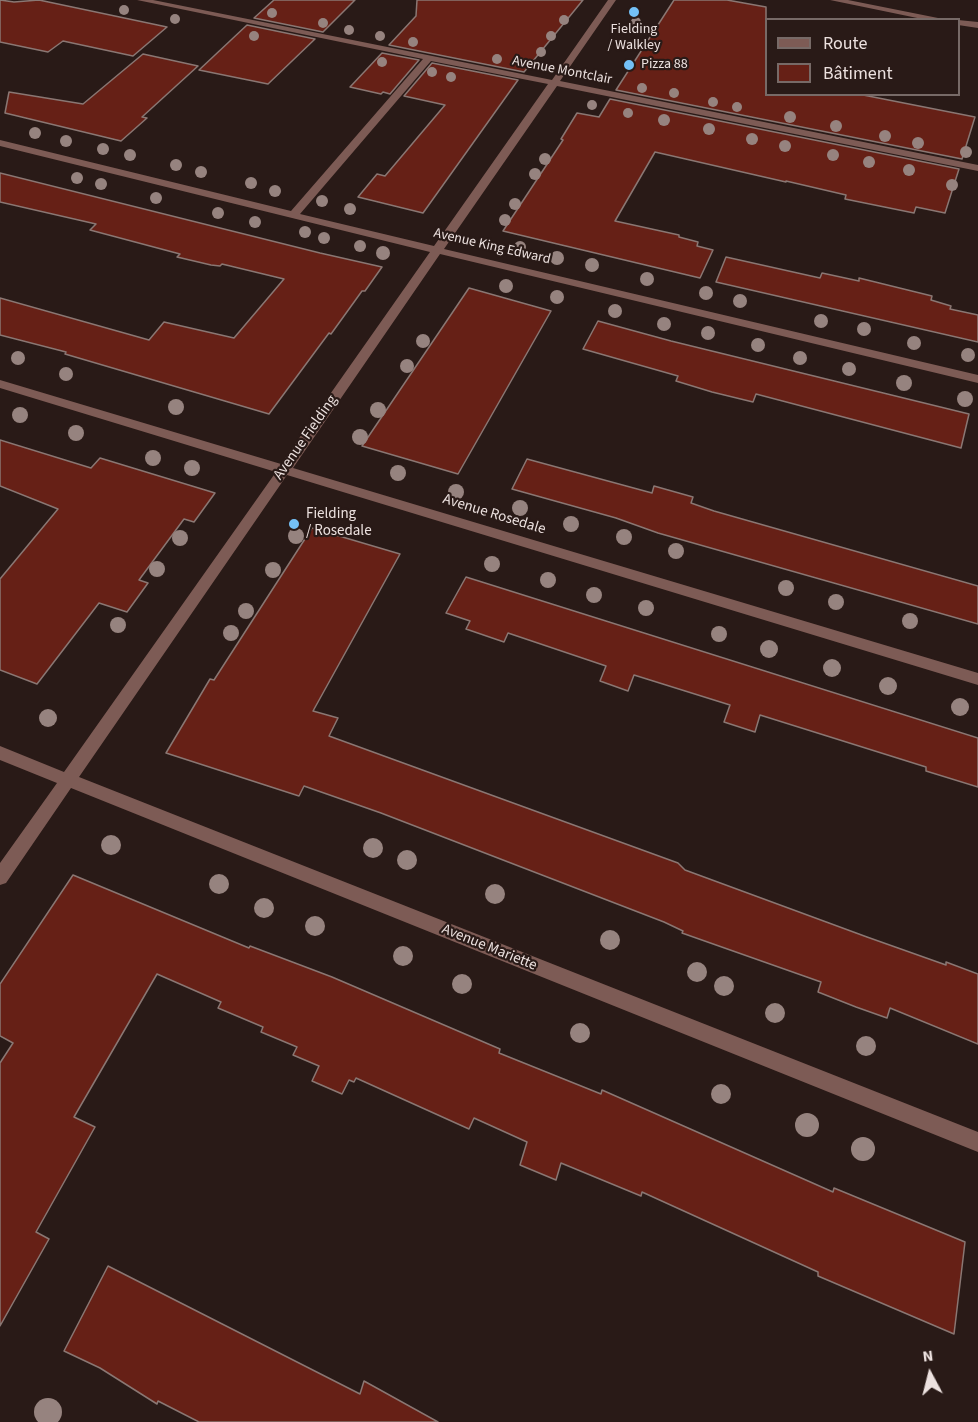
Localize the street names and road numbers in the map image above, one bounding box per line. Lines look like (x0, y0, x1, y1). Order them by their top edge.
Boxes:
street label: Avenue Montclair (511, 53, 613, 89)
street label: Avenue King Edward (432, 225, 552, 269)
street label: Avenue Fielding (270, 392, 342, 484)
street label: Avenue Rosedale (440, 491, 548, 539)
street label: Avenue Mariette (439, 921, 539, 975)

